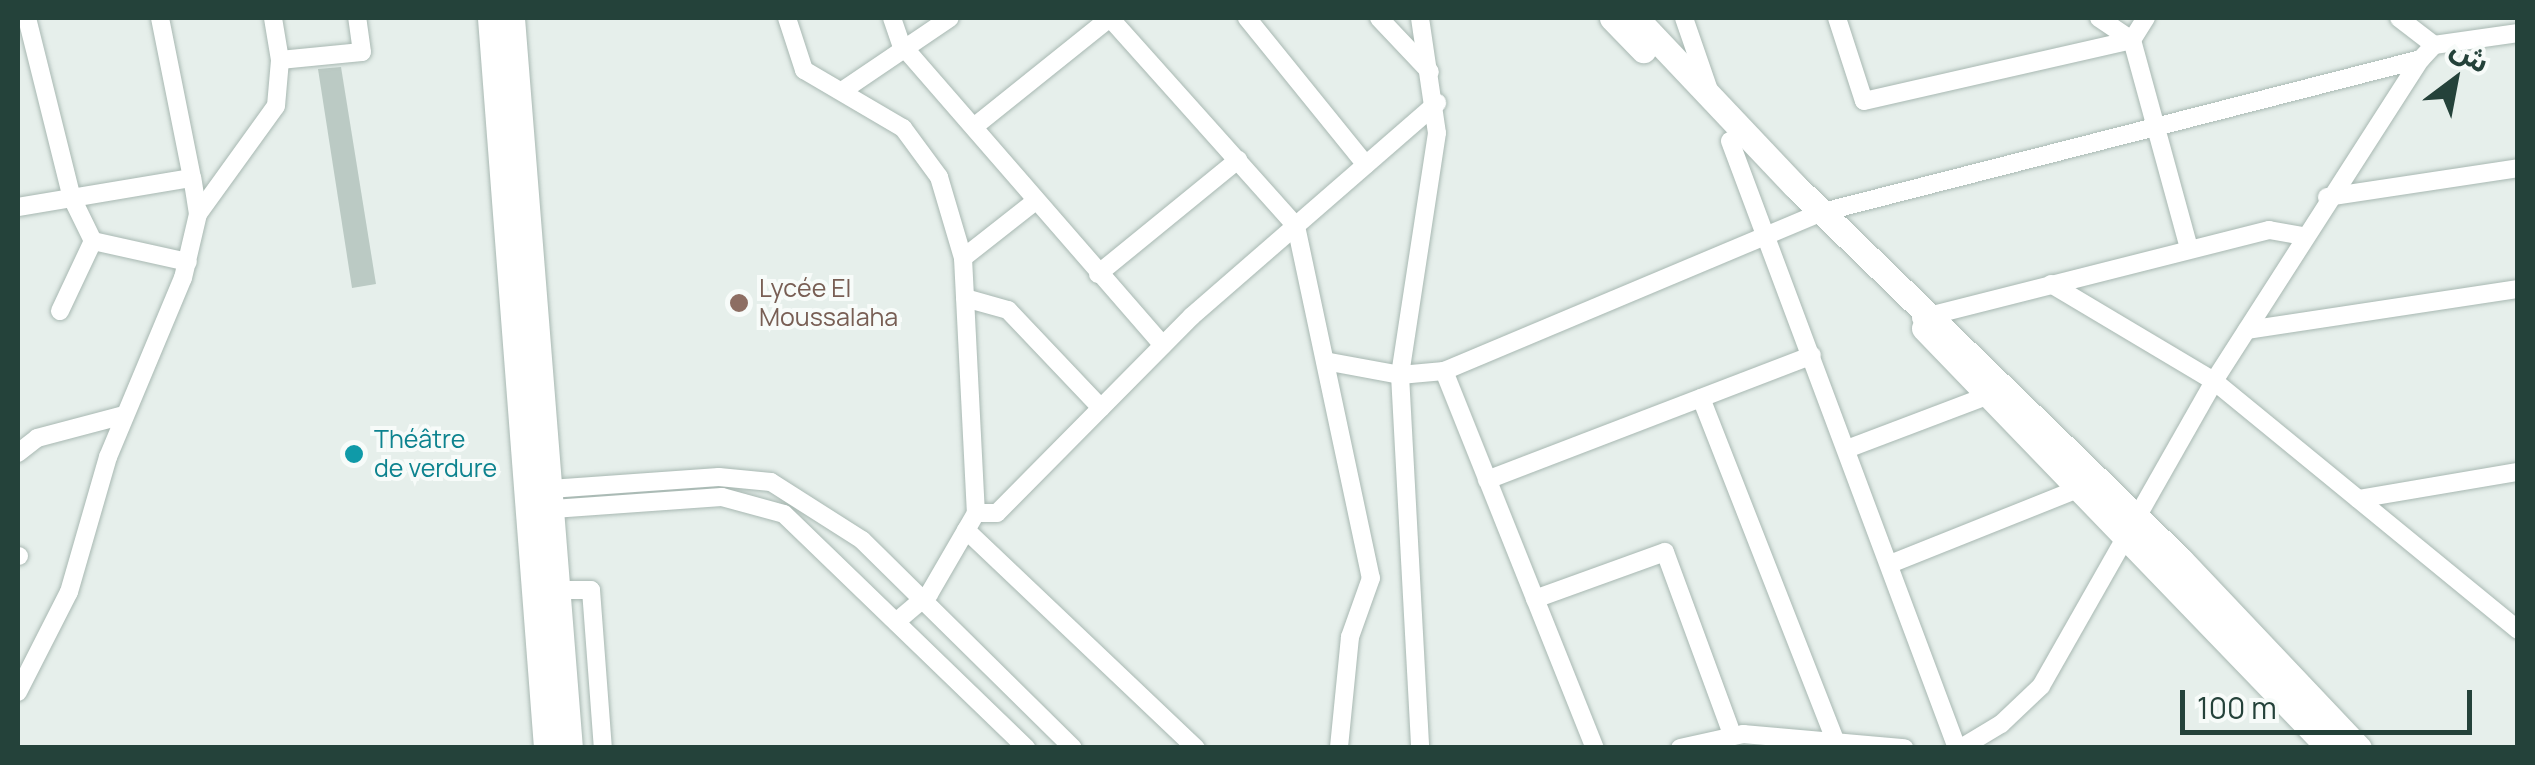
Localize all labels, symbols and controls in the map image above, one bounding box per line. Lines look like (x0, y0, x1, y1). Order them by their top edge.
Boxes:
text: ش (2445, 28, 2497, 81)
north arrow (2405, 30, 2505, 130)
place label: Lycée El Moussalaha (759, 274, 898, 333)
marker: Lycée El Moussalaha (728, 292, 750, 314)
place label: Théâtre de verdure (374, 425, 497, 484)
marker: Théâtre de verdure (343, 443, 365, 465)
scale bar (2185, 670, 2478, 732)
text: 100 m (2197, 687, 2277, 728)

